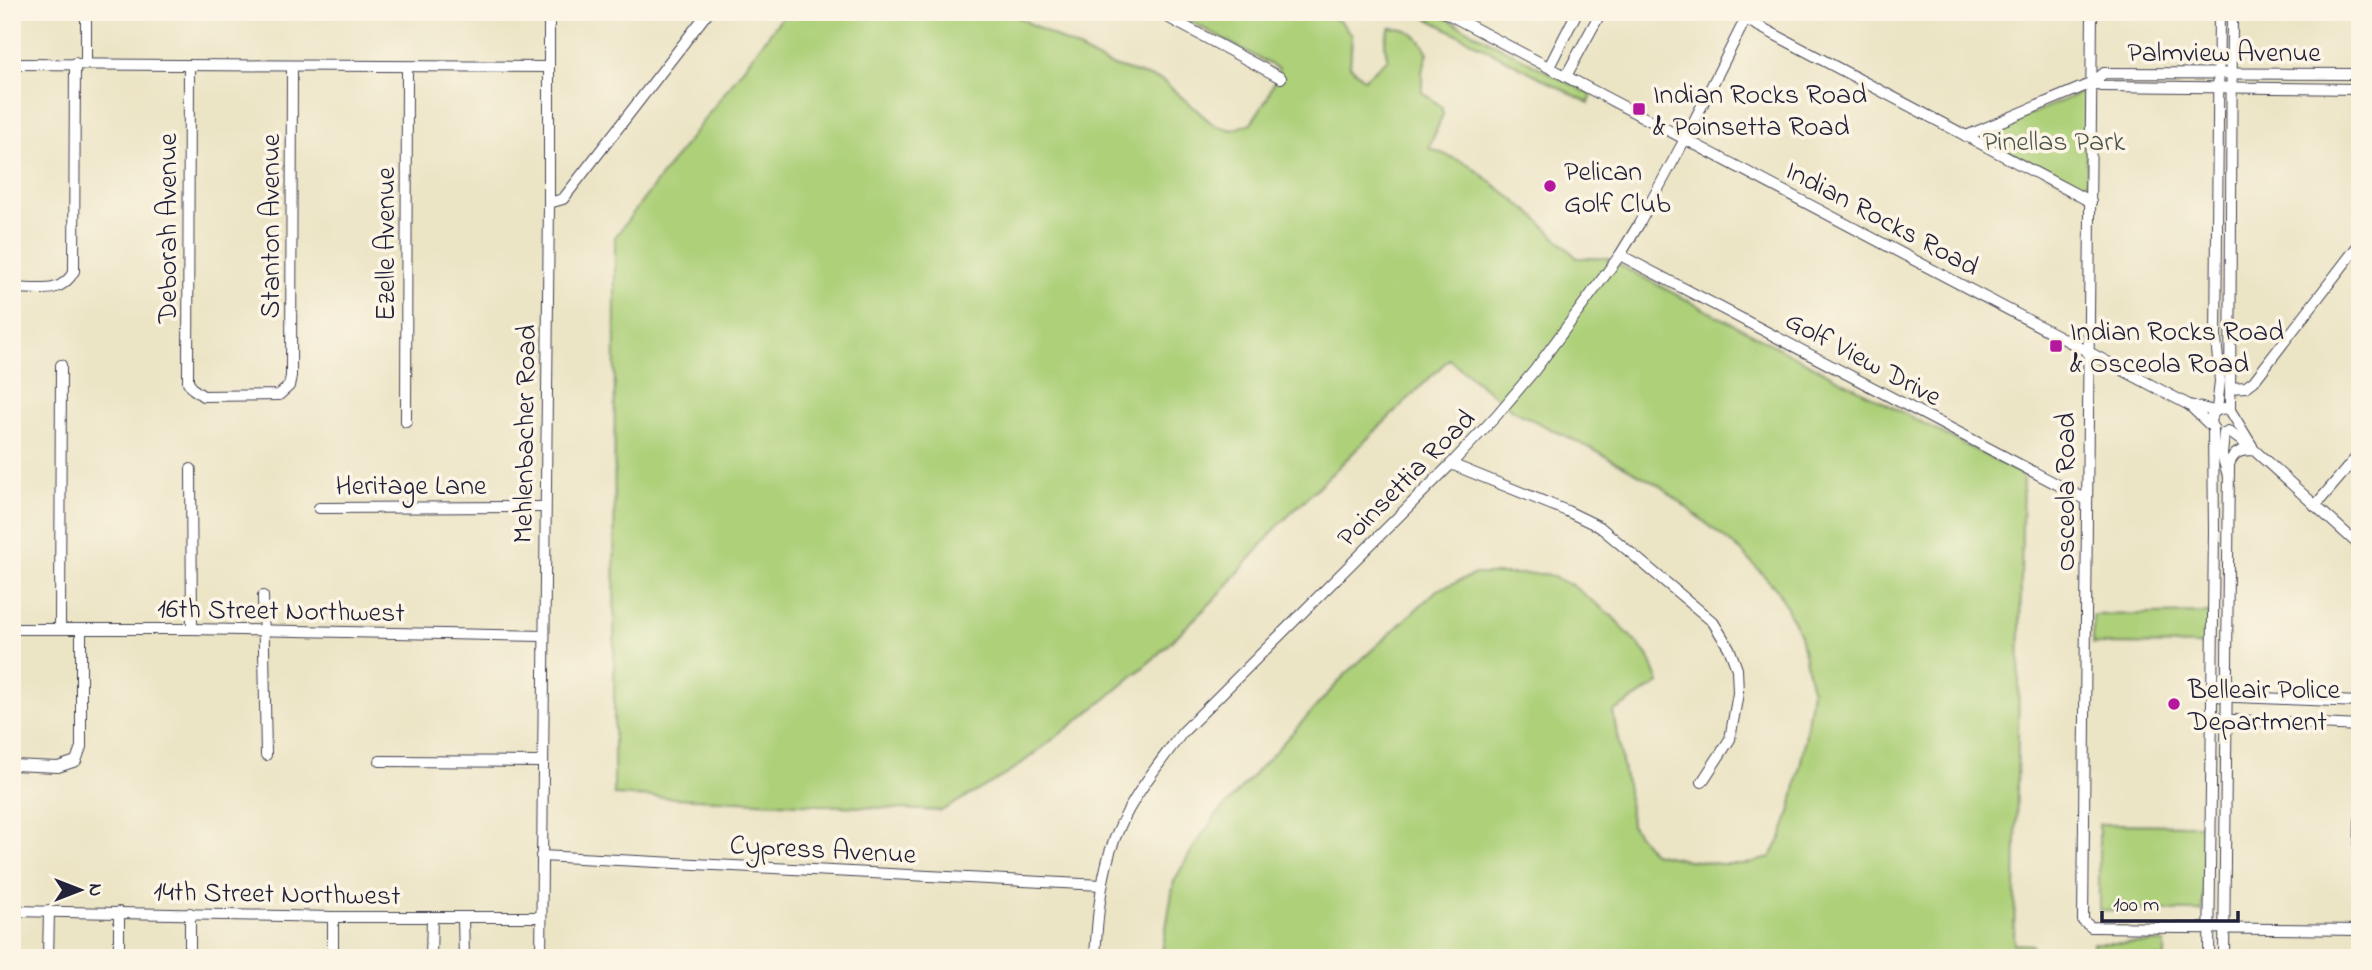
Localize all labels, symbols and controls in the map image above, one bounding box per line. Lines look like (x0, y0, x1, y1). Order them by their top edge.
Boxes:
street label: Palmview Avenue (2127, 34, 2321, 75)
place label: Indian Rocks Road & Poinsetta Road (1653, 76, 1867, 149)
marker: Indian Rocks Road & Poinsetta Road (1631, 101, 1647, 117)
park label: Pinellas Park (1983, 123, 2126, 164)
street label: Deborah Avenue (149, 132, 190, 324)
street label: Stanton Avenue (252, 133, 293, 318)
street label: Indian Rocks Road (1777, 152, 1986, 289)
place label: Pelican Golf Club (1564, 153, 1671, 226)
street label: Ezelle Avenue (367, 167, 408, 321)
marker: Pelican Golf Club (1542, 178, 1558, 194)
street label: Golf View Drive (1777, 302, 1948, 419)
place label: Indian Rocks Road & Osceola Road (2070, 313, 2284, 386)
street label: Mehlenbacher Road (504, 324, 549, 544)
marker: Indian Rocks Road & Osceola Road (2048, 338, 2064, 354)
street label: Poinsettia Road (1329, 401, 1486, 558)
street label: Osceola Road (2047, 412, 2088, 572)
street label: Heritage Lane (335, 467, 487, 508)
street label: 16th Street Northwest (157, 590, 405, 635)
place label: Belleair Police Department (2187, 671, 2341, 744)
marker: Belleair Police Department (2166, 696, 2182, 712)
street label: Cypress Avenue (729, 826, 918, 877)
north arrow (46, 855, 116, 925)
street label: 14th Street Northwest (153, 873, 401, 918)
scale bar (2102, 879, 2239, 923)
text: N (81, 884, 108, 897)
text: 100 m (2113, 891, 2159, 921)

